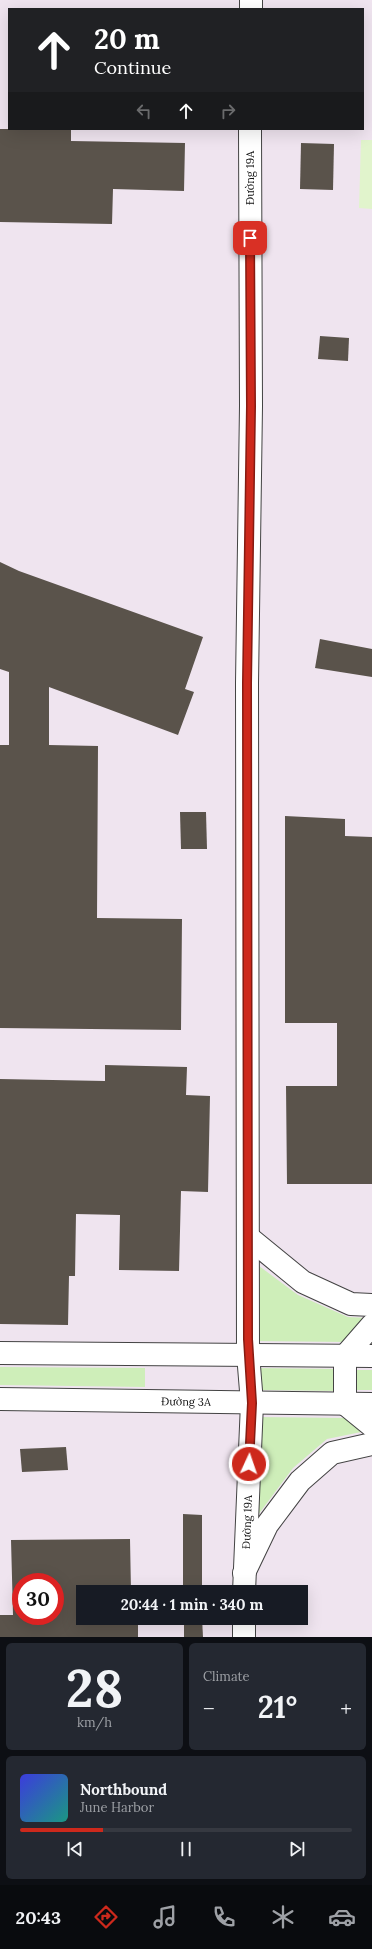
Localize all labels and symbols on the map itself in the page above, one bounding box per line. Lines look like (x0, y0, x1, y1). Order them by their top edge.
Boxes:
street label: Đường 19A (243, 150, 257, 205)
pin (233, 221, 267, 255)
street label: Đường 3A (161, 1394, 212, 1409)
position arrow (228, 1443, 270, 1485)
street label: Đường 19A (239, 1494, 255, 1549)
speed limit sign: 30 (12, 1573, 64, 1625)

